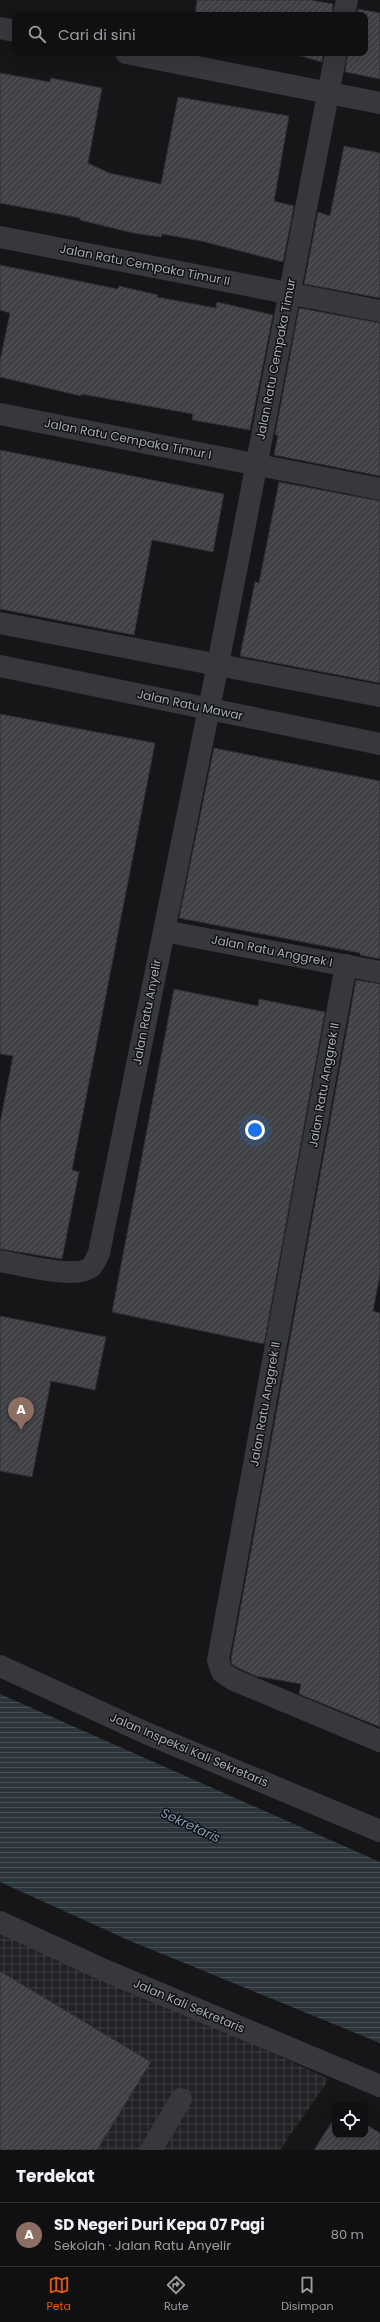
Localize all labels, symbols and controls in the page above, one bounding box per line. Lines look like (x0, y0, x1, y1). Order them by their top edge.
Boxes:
search box (12, 12, 368, 56)
icon: search (26, 23, 48, 45)
text: Cari di sini (58, 24, 136, 45)
street label: Jalan Ratu Cempaka Timur II (59, 240, 232, 289)
street label: Jalan Ratu Cempaka Timur (252, 276, 300, 441)
street label: Jalan Ratu Cempaka Timur I (43, 414, 213, 463)
street label: Jalan Ratu Mawar (136, 685, 245, 724)
street label: Jalan Ratu Anggrek I (210, 930, 334, 971)
street label: Jalan Ratu Anyelir (128, 957, 165, 1066)
street label: Jalan Ratu Anggrek II (304, 1021, 343, 1149)
your location (245, 1120, 265, 1140)
street label: Jalan Ratu Anggrek II (245, 1340, 284, 1468)
pin: A (8, 1397, 34, 1430)
street label: Jalan Inspeksi Kali Sekretaris (107, 1708, 271, 1791)
water label: Sekretaris (158, 1803, 224, 1848)
street label: Jalan Kali Sekretaris (131, 1974, 248, 2037)
map controls (332, 2102, 368, 2138)
button: locate (332, 2102, 368, 2138)
text: Terdekat (16, 2164, 95, 2188)
text: SD Negeri Duri Kepa 07 Pagi (54, 2214, 265, 2235)
text: A (24, 2225, 34, 2244)
text: 80 m (331, 2225, 364, 2244)
text: Sekolah · Jalan Ratu Anyelir (54, 2236, 231, 2255)
tab: Peta (46, 2274, 71, 2315)
tab: Rute (164, 2274, 188, 2315)
tab: Disimpan (281, 2274, 334, 2315)

